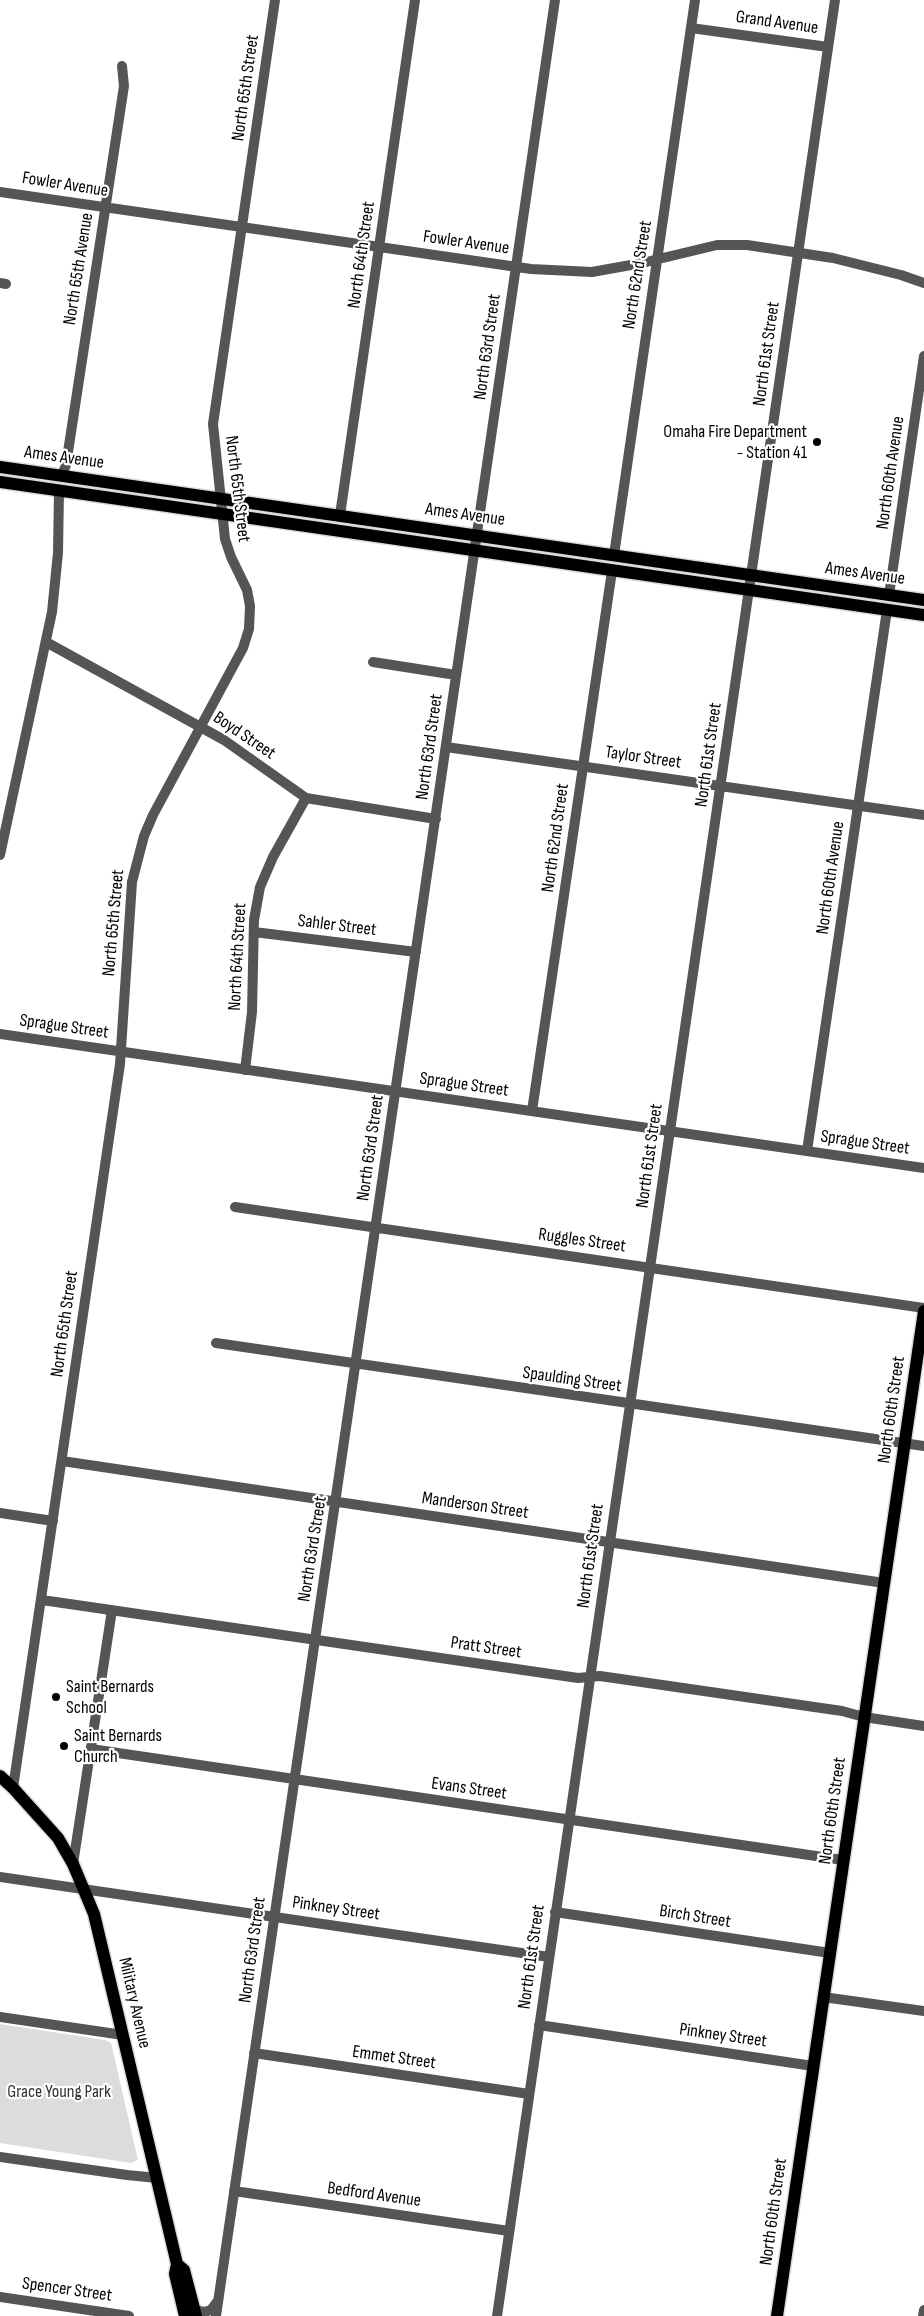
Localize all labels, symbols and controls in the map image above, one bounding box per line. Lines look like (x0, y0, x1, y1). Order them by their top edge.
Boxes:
street label: Grand Avenue (734, 7, 820, 39)
street label: North 65th Street (228, 33, 264, 143)
street label: Fowler Avenue (21, 168, 109, 202)
street label: North 64th Street (344, 200, 380, 310)
street label: North 65th Avenue (59, 211, 99, 327)
street label: North 62nd Street (619, 219, 657, 331)
street label: Fowler Avenue (422, 226, 510, 260)
street label: North 63rd Street (470, 293, 506, 401)
street label: North 61st Street (749, 300, 785, 408)
street label: North 60th Avenue (872, 415, 910, 531)
place label: Omaha Fire Department - Station 41 (663, 421, 807, 464)
street label: North 65th Street (220, 434, 254, 544)
marker: Omaha Fire Department - Station 41 (811, 436, 823, 448)
street label: Ames Avenue (23, 442, 105, 474)
street label: Ames Avenue (424, 499, 506, 531)
street label: Ames Avenue (824, 558, 906, 590)
street label: North 63rd Street (412, 693, 448, 801)
street label: North 61st Street (691, 701, 727, 809)
street label: Boyd Street (209, 707, 279, 765)
street label: Taylor Street (604, 742, 682, 774)
street label: North 62nd Street (538, 782, 574, 894)
street label: North 60th Avenue (812, 820, 850, 936)
street label: North 65th Street (99, 869, 129, 977)
street label: North 64th Street (224, 903, 252, 1011)
street label: Sahler Street (297, 910, 377, 942)
street label: Sprague Street (18, 1010, 110, 1044)
street label: Sprague Street (418, 1068, 510, 1102)
street label: North 63rd Street (353, 1094, 389, 1202)
street label: North 61st Street (632, 1102, 668, 1210)
street label: Sprague Street (819, 1126, 911, 1160)
street label: Ruggles Street (537, 1224, 627, 1258)
street label: North 65th Street (47, 1269, 83, 1379)
street label: North 60th Street (874, 1355, 910, 1465)
street label: Spaulding Street (521, 1362, 623, 1398)
street label: Manderson Street (420, 1488, 530, 1524)
street label: North 63rd Street (294, 1495, 332, 1603)
street label: North 61st Street (573, 1502, 609, 1610)
street label: Pratt Street (449, 1632, 523, 1664)
place label: Saint Bernards School (66, 1676, 154, 1718)
marker: Saint Bernards School (50, 1691, 62, 1703)
place label: Saint Bernards Church (74, 1725, 162, 1768)
marker: Saint Bernards Church (58, 1740, 70, 1752)
street label: North 60th Street (815, 1756, 851, 1866)
street label: Evans Street (430, 1773, 508, 1805)
street label: Pinkney Street (291, 1892, 381, 1926)
street label: North 63rd Street (235, 1896, 271, 2004)
street label: Birch Street (658, 1901, 732, 1933)
street label: North 61st Street (514, 1903, 550, 2011)
street label: Military Avenue (113, 1955, 155, 2051)
street label: Pinkney Street (678, 2019, 768, 2053)
street label: Emmet Street (351, 2041, 437, 2075)
park label: Grace Young Park (7, 2081, 111, 2103)
street label: North 60th Street (756, 2157, 792, 2267)
street label: Bedford Avenue (326, 2178, 422, 2212)
street label: Spencer Street (21, 2273, 113, 2307)

